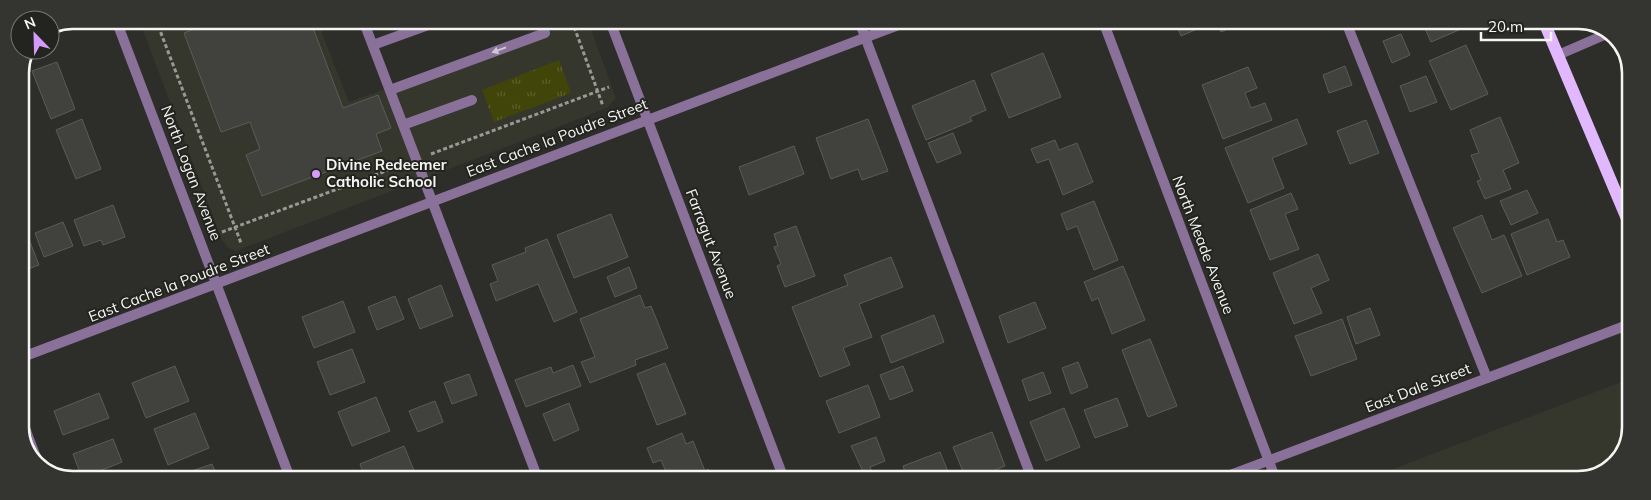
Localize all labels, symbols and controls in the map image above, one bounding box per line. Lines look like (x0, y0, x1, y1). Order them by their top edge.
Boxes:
north arrow (10, 10, 60, 60)
scale bar (1481, 10, 1551, 42)
text: N (22, 13, 38, 33)
text: 20 m (1488, 17, 1523, 36)
one-way arrow (491, 46, 506, 54)
street label: East Cache la Poudre Street (464, 94, 650, 181)
street label: North Logan Avenue (157, 103, 226, 243)
place label: Divine Redeemer Catholic School (326, 155, 447, 191)
marker: Divine Redeemer Catholic School (310, 168, 322, 180)
street label: North Meade Avenue (1168, 173, 1239, 317)
street label: Farragut Avenue (682, 186, 741, 301)
street label: East Cache la Poudre Street (86, 239, 272, 326)
street label: East Dale Street (1362, 359, 1473, 416)

